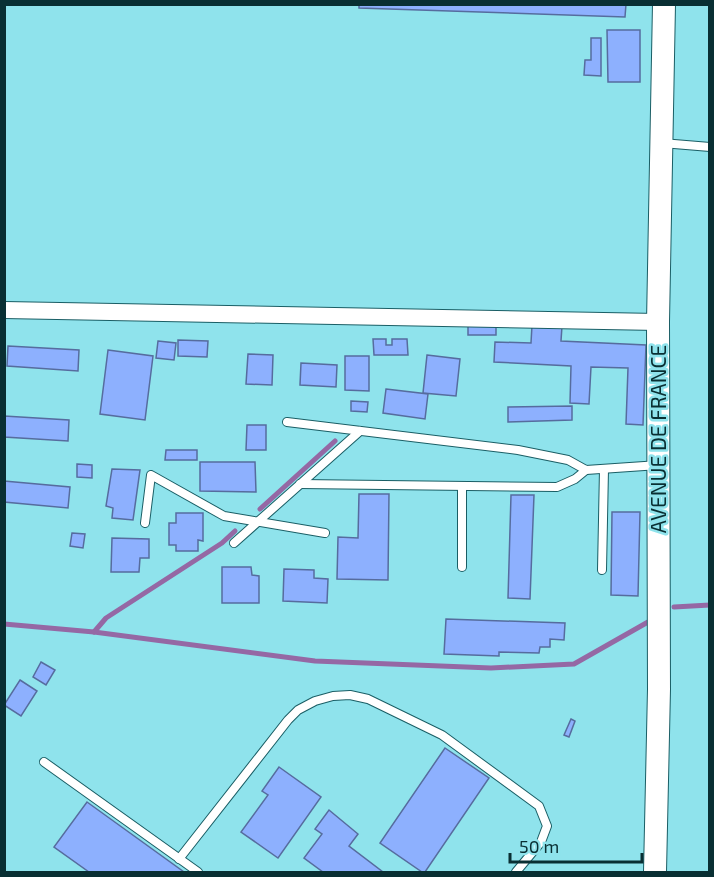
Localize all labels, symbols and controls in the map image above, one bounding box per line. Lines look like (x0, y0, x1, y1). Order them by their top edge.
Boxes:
street label: AVENUE DE FRANCE (645, 345, 670, 533)
scale bar (510, 826, 642, 864)
text: 50 m (519, 835, 559, 857)

